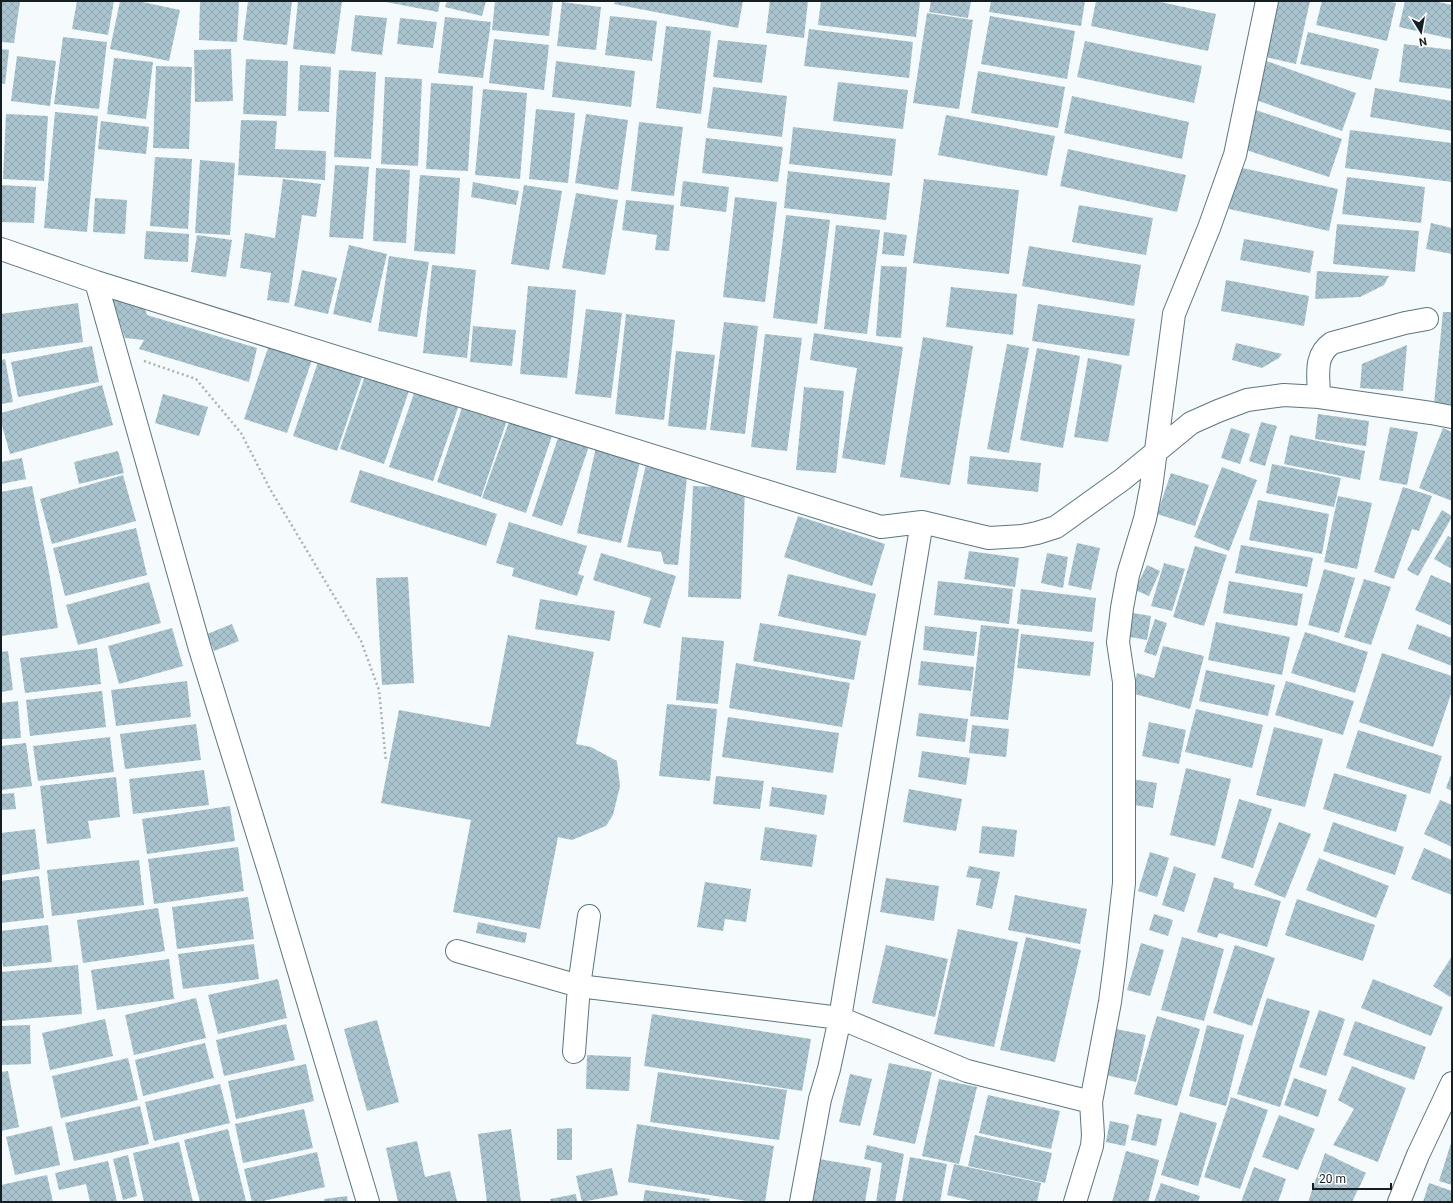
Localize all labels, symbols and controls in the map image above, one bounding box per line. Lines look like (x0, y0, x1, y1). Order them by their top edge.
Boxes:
north arrow (1401, 12, 1441, 52)
text: N (1418, 34, 1428, 48)
scale bar (1313, 1165, 1391, 1191)
text: 20 m (1319, 1172, 1346, 1186)

